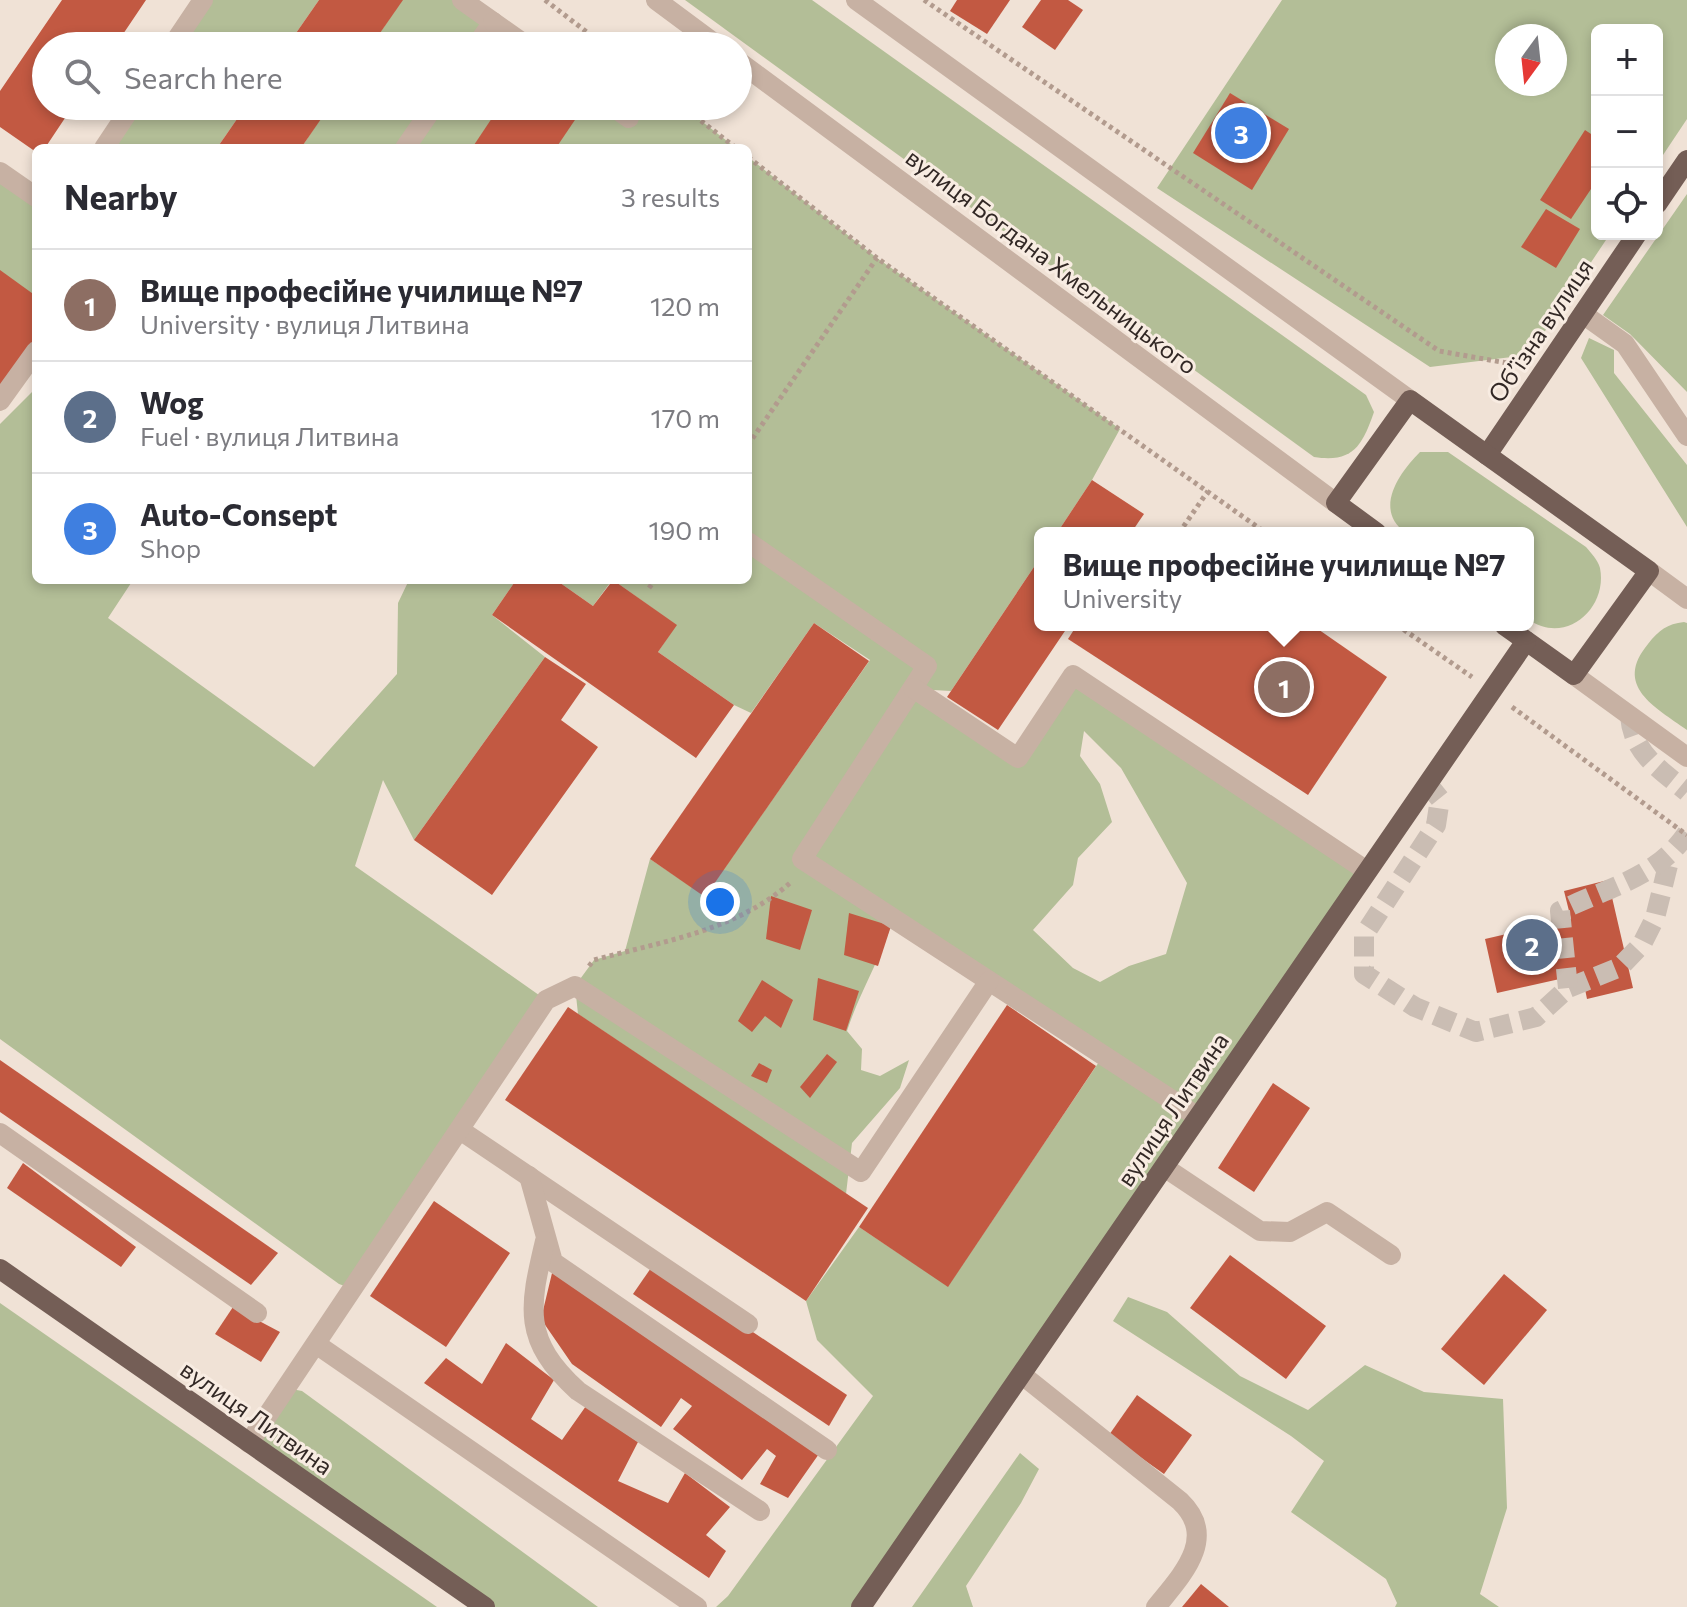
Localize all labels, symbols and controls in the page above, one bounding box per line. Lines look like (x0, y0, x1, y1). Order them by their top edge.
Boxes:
north arrow (1495, 24, 1567, 96)
map controls (1591, 24, 1663, 240)
button: + (1591, 24, 1663, 96)
search box (32, 32, 752, 120)
icon: search (60, 54, 104, 98)
text: Search here (124, 58, 283, 95)
button: − (1591, 96, 1663, 168)
pin: 3 (1215, 103, 1267, 163)
street label: вулиця Богдана Хмельницького (901, 142, 1203, 380)
button: locate (1591, 168, 1663, 240)
text: Nearby (64, 175, 178, 217)
text: 3 results (621, 181, 720, 212)
street label: Обʼїзна вулиця (1481, 253, 1599, 407)
text: Вище професійне училище №7 (140, 271, 583, 308)
text: 1 (84, 290, 96, 321)
text: 120 m (650, 290, 720, 321)
text: University · вулиця Литвина (140, 308, 470, 339)
text: Wog (140, 383, 204, 420)
text: 2 (83, 402, 97, 433)
text: 170 m (651, 402, 720, 433)
text: Fuel · вулиця Литвина (140, 420, 399, 451)
text: Auto-Consept (140, 495, 338, 532)
text: 3 (82, 514, 98, 545)
text: 190 m (648, 514, 720, 545)
popup (1034, 527, 1534, 631)
text: Shop (140, 532, 201, 563)
text: Вище професійне училище №7 (1062, 545, 1506, 582)
text: University (1062, 582, 1182, 613)
pin: 1 (1258, 657, 1310, 717)
your location (700, 882, 740, 922)
pin: 2 (1506, 915, 1558, 975)
street label: вулиця Литвина (1110, 1027, 1234, 1191)
street label: вулиця Литвина (175, 1354, 339, 1480)

